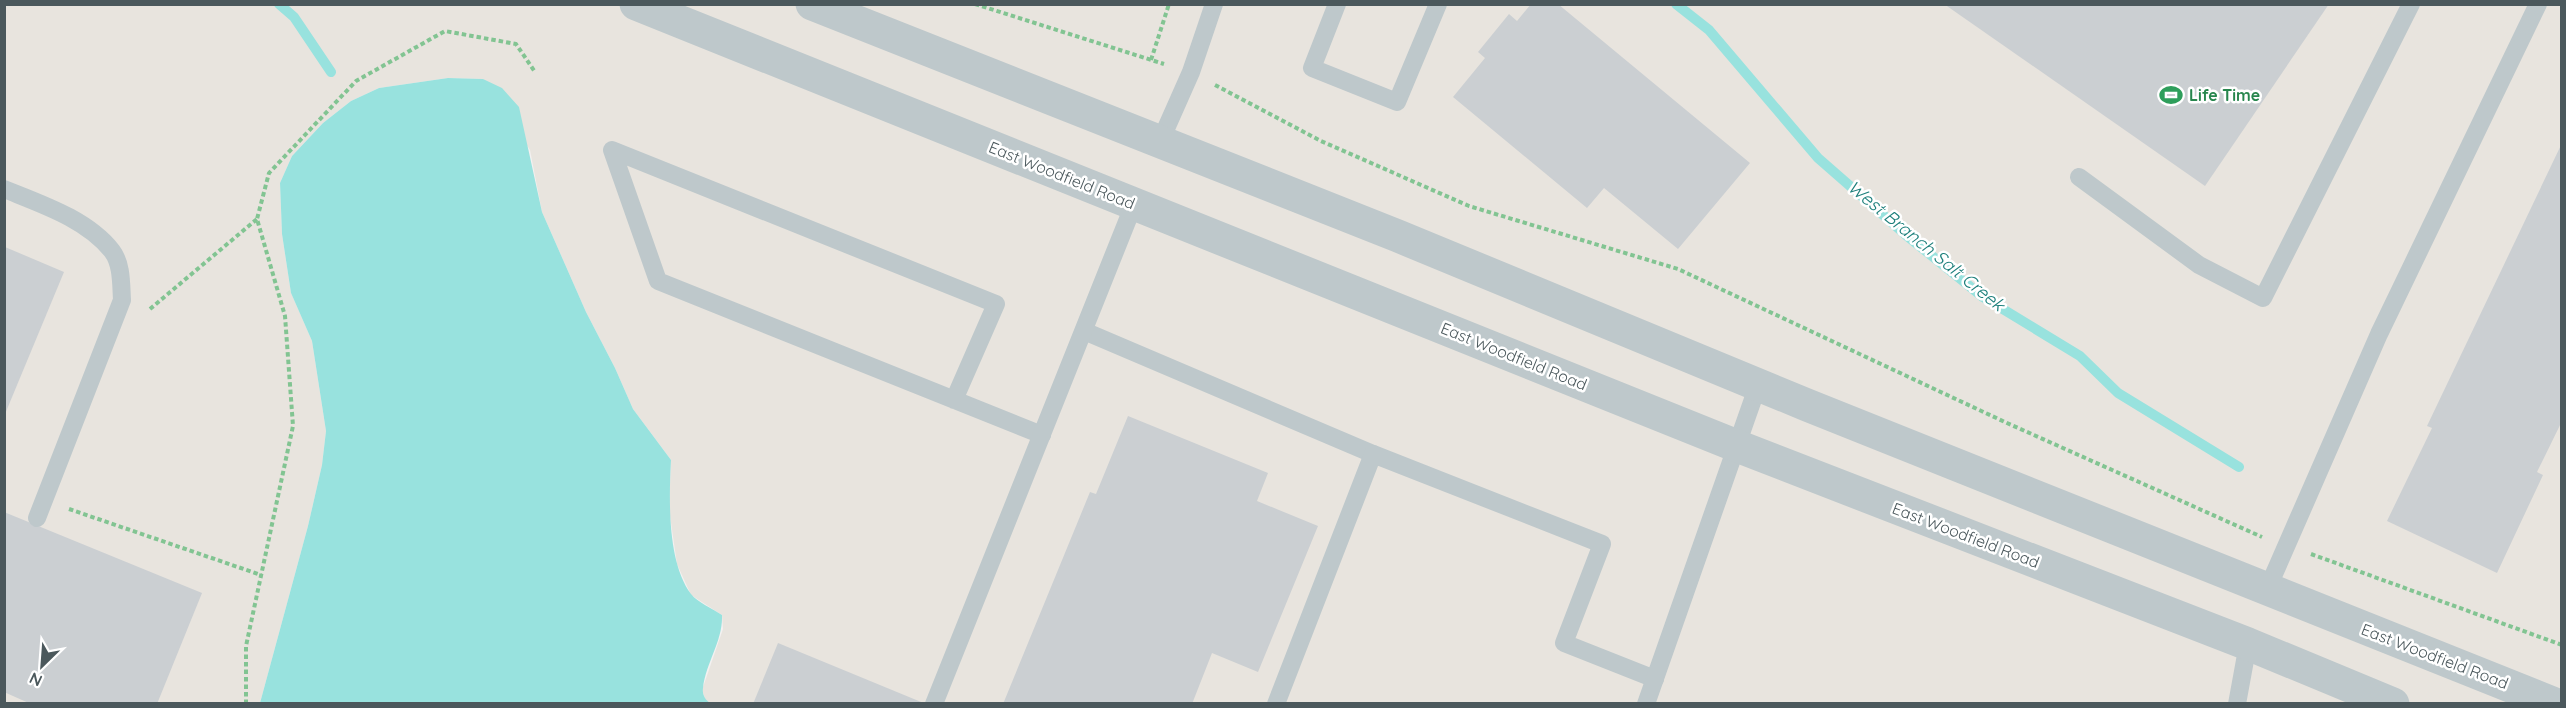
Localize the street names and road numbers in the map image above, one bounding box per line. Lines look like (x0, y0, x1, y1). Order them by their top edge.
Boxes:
street label: East Woodfield Road (986, 137, 1138, 213)
street label: East Woodfield Road (1438, 318, 1590, 394)
street label: East Woodfield Road (1890, 498, 2042, 572)
street label: East Woodfield Road (2359, 619, 2511, 693)

